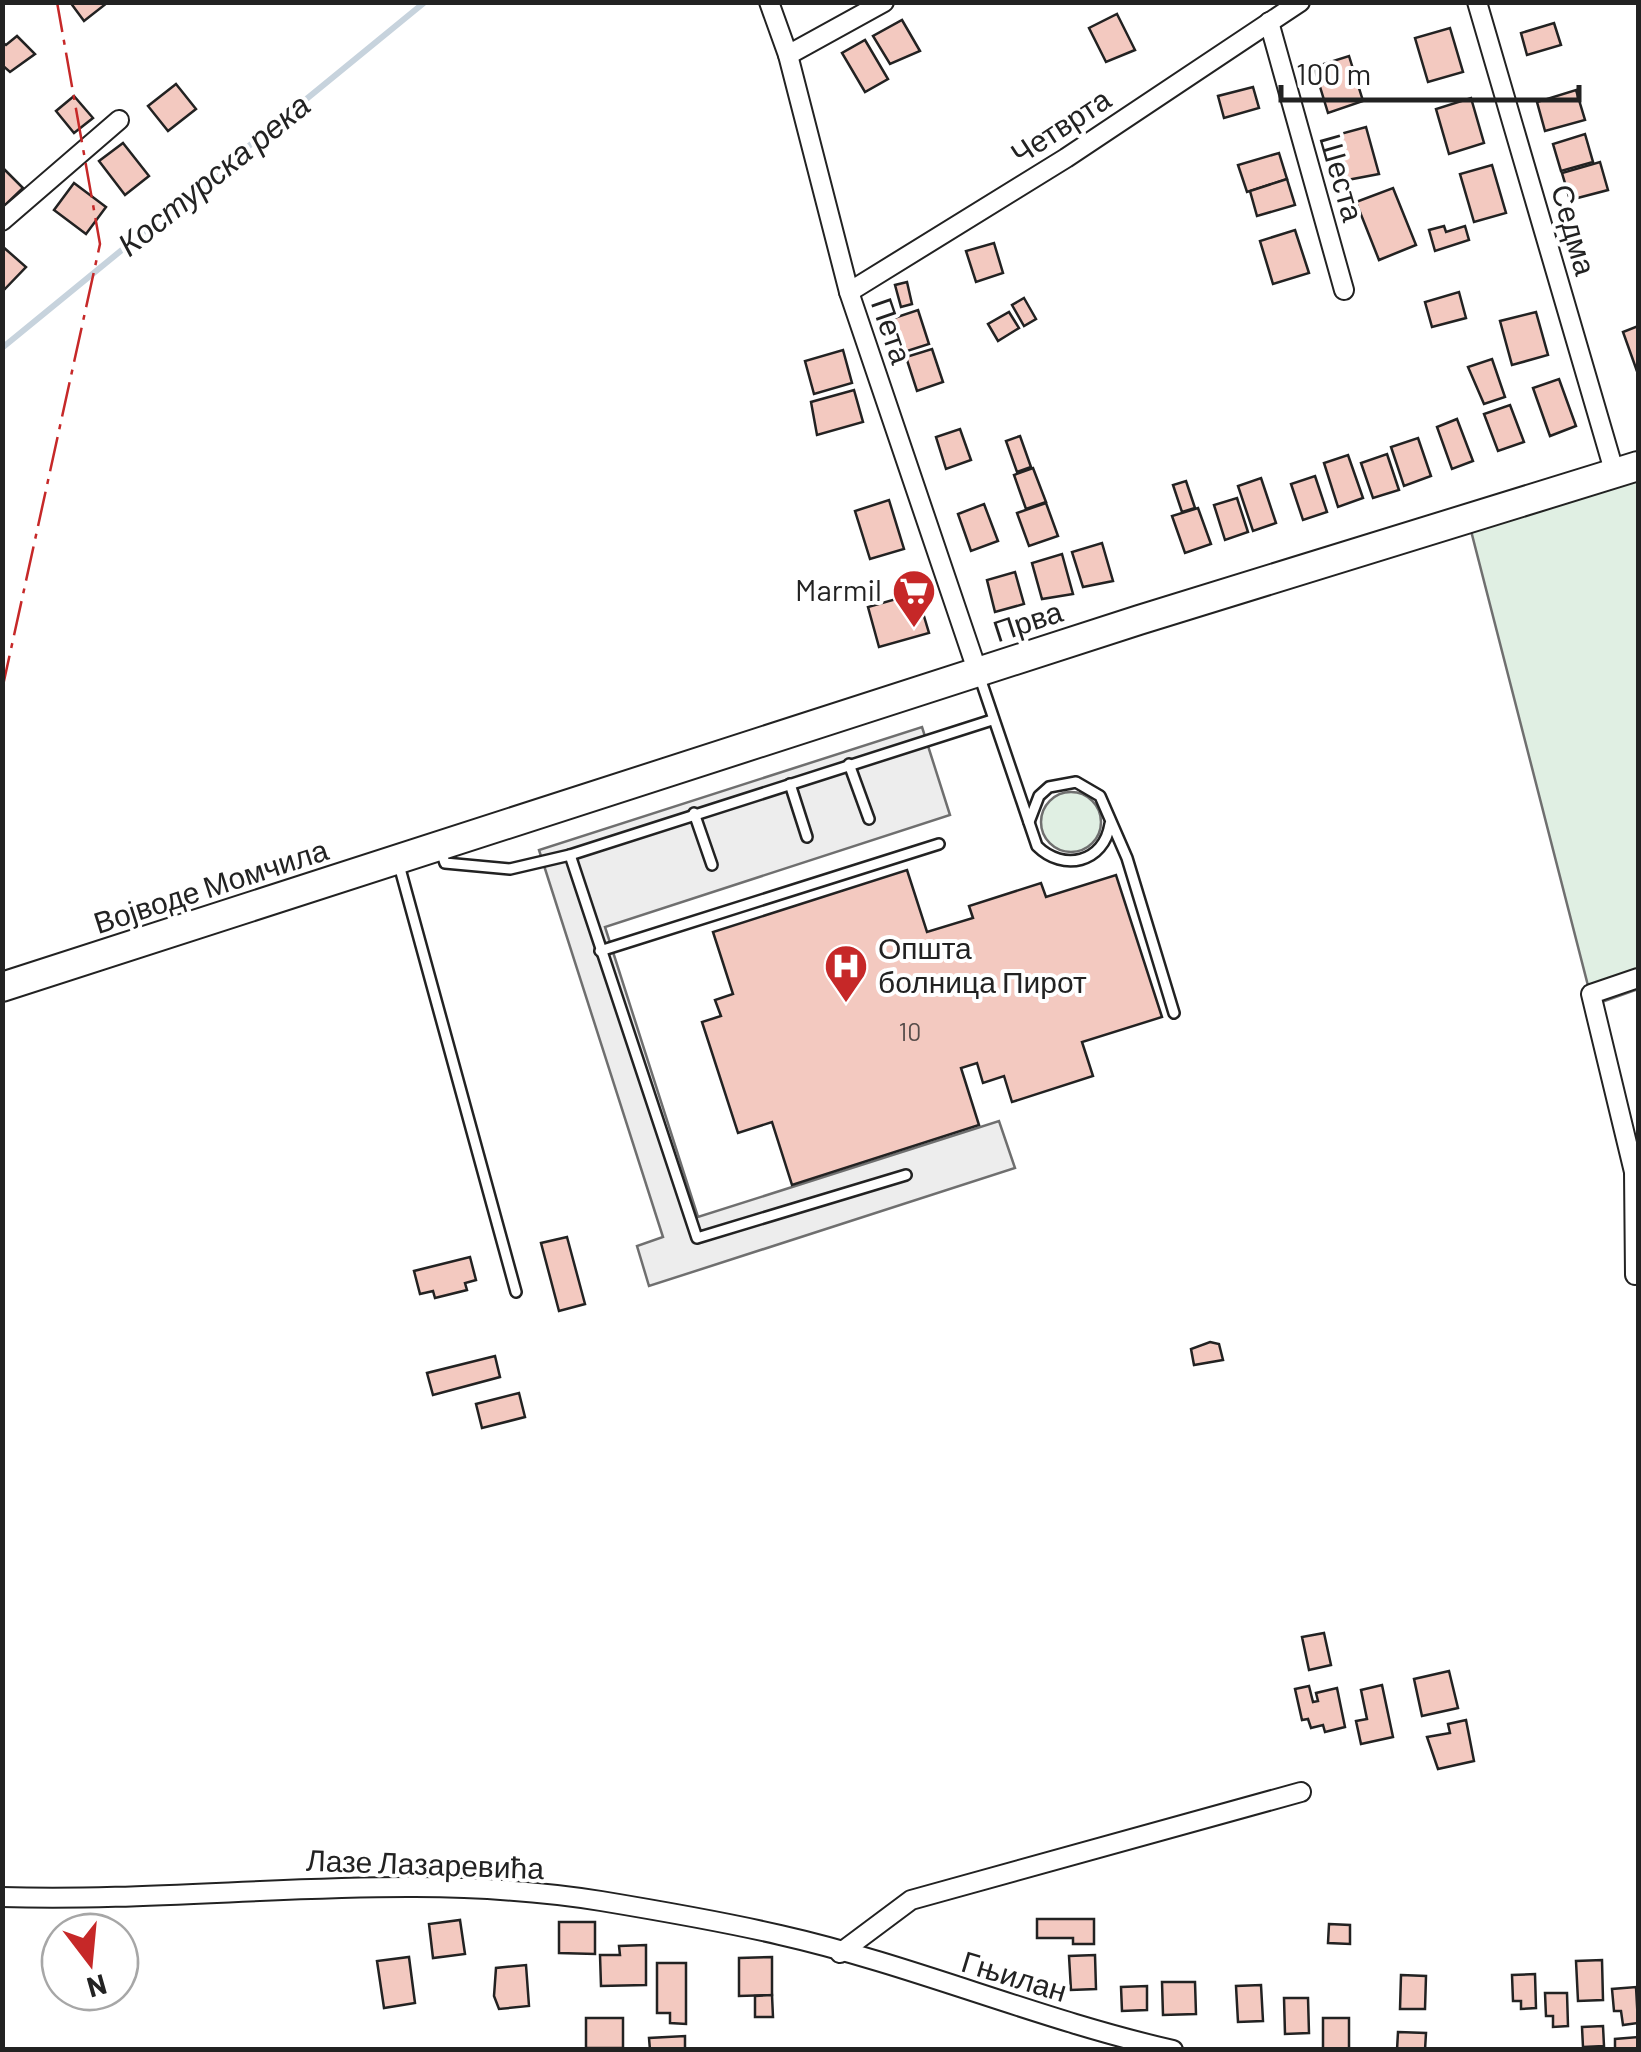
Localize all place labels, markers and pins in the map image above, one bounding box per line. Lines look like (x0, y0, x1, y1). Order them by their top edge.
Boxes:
supermarket icon: Marmil (891, 568, 937, 629)
place label: Marmil (795, 571, 882, 607)
place label: Општа болница Пирот (878, 929, 1087, 999)
hospital icon: Општа болница Пирот (823, 943, 869, 1004)

